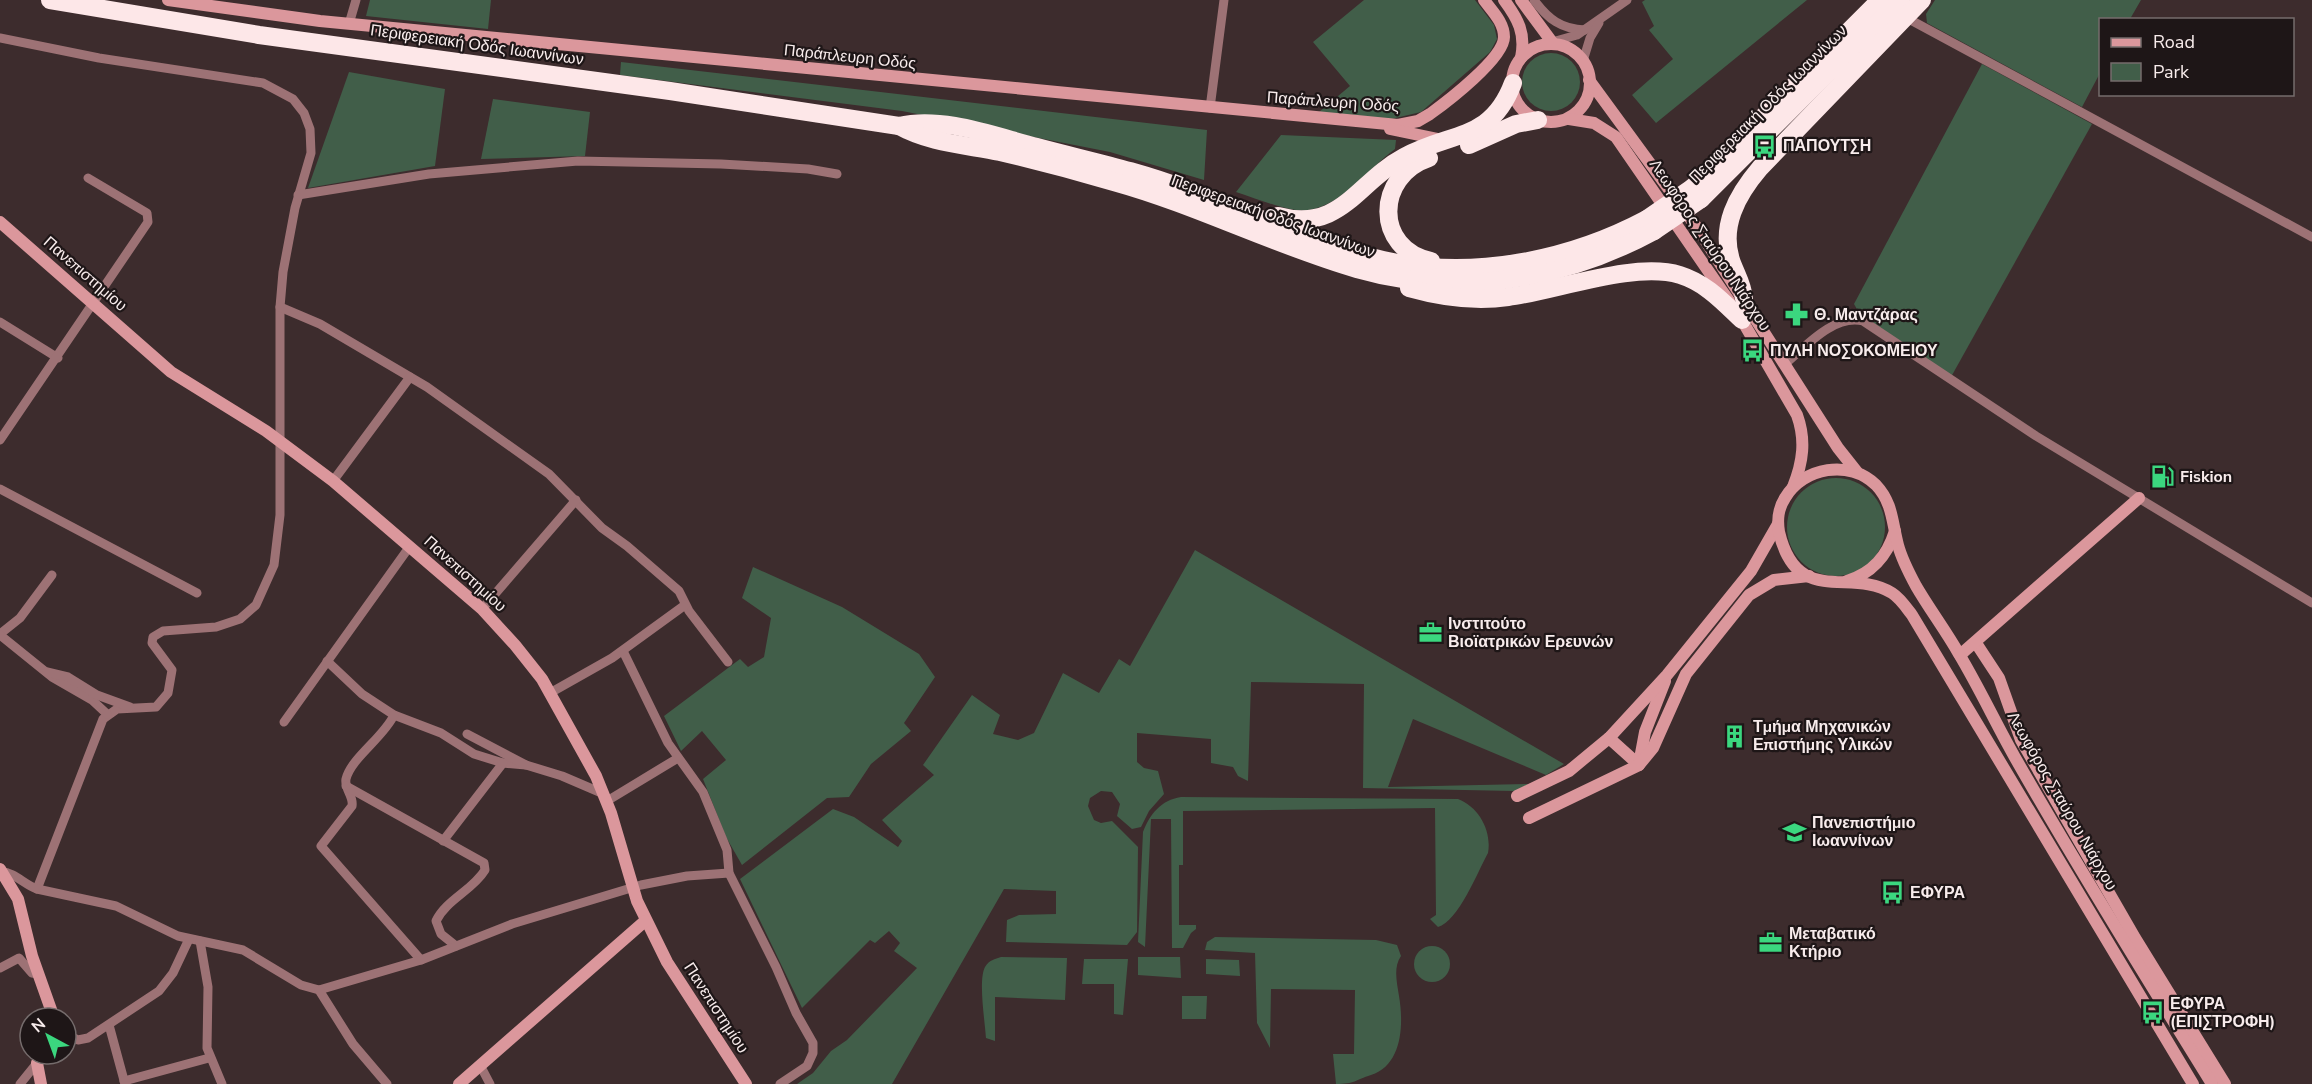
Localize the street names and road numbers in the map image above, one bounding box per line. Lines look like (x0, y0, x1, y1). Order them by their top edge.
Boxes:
street label: Περιφερειακή Οδός Ιωαννίνων (369, 19, 585, 71)
street label: Περιφερειακή Οδός Ιωαννίνων (1684, 20, 1852, 188)
street label: Παράπλευρη Οδός (783, 39, 917, 75)
street label: Παράπλευρη Οδός (1266, 86, 1400, 118)
street label: Λεωφόρος Σταύρου Νιάρχου (1644, 155, 1776, 335)
street label: Περιφερειακή Οδός Ιωαννίνων (1168, 169, 1378, 263)
street label: Πανεπιστημίου (38, 232, 132, 316)
street label: Πανεπιστημίου (419, 531, 511, 617)
street label: Λεωφόρος Σταύρου Νιάρχου (2002, 708, 2122, 894)
street label: Πανεπιστημίου (678, 958, 754, 1058)

